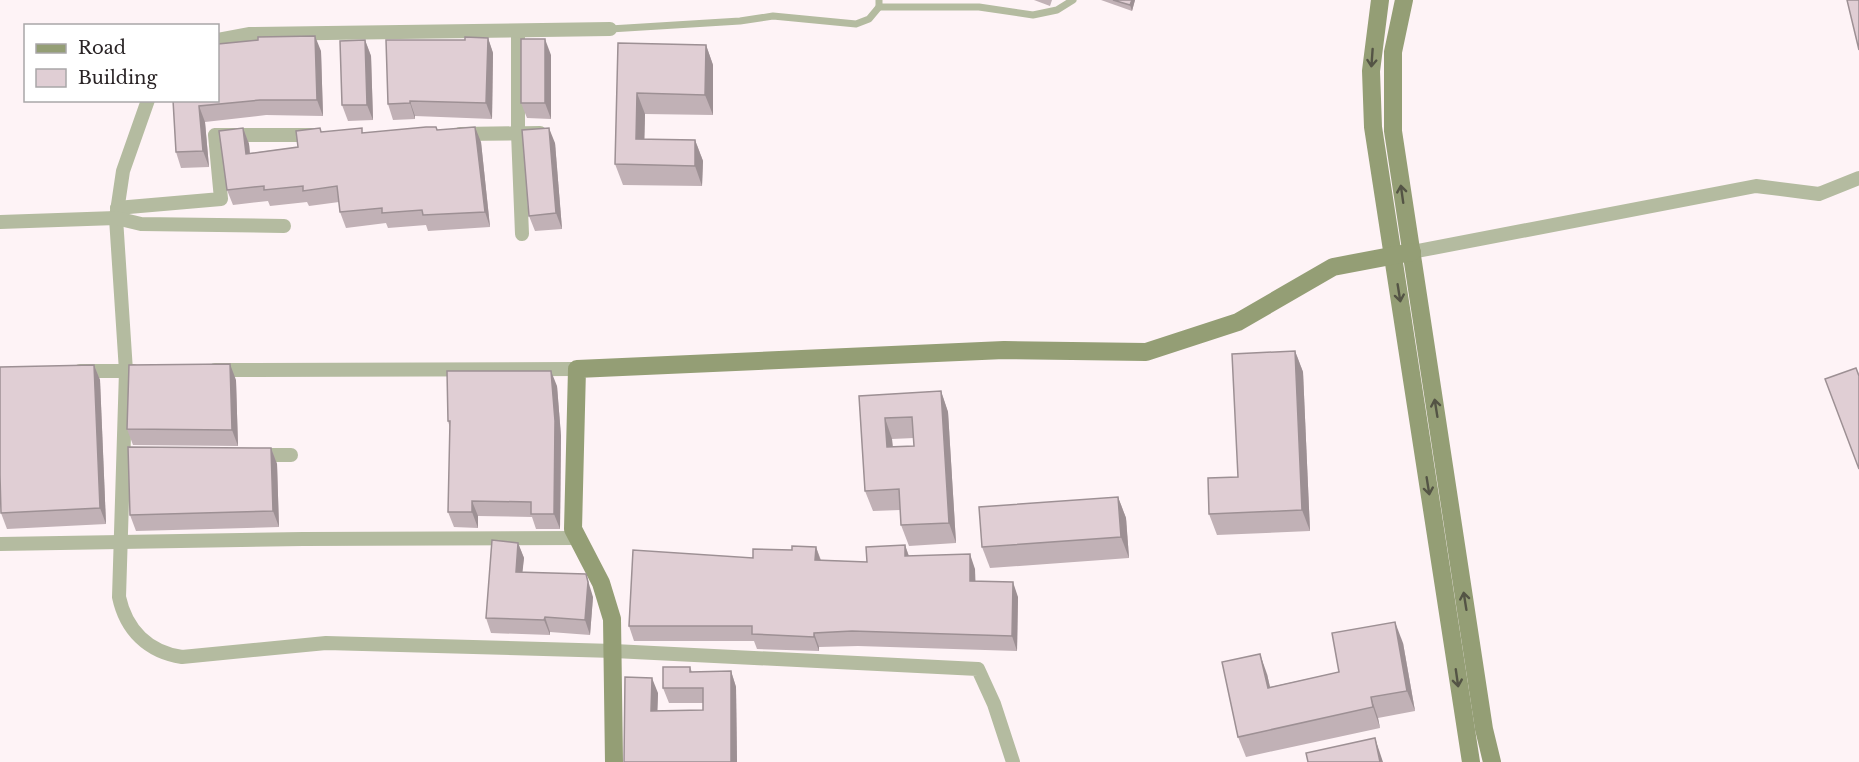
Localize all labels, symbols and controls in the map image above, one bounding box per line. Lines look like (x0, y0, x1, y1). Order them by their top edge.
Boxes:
legend (24, 24, 219, 102)
text: Road (78, 37, 126, 59)
one-way arrow (1366, 47, 1377, 67)
text: Building (78, 67, 157, 89)
one-way arrow (1396, 185, 1407, 205)
one-way arrow (1393, 282, 1404, 302)
one-way arrow (1430, 399, 1441, 419)
one-way arrow (1422, 475, 1433, 495)
one-way arrow (1459, 592, 1470, 611)
one-way arrow (1452, 668, 1463, 688)

